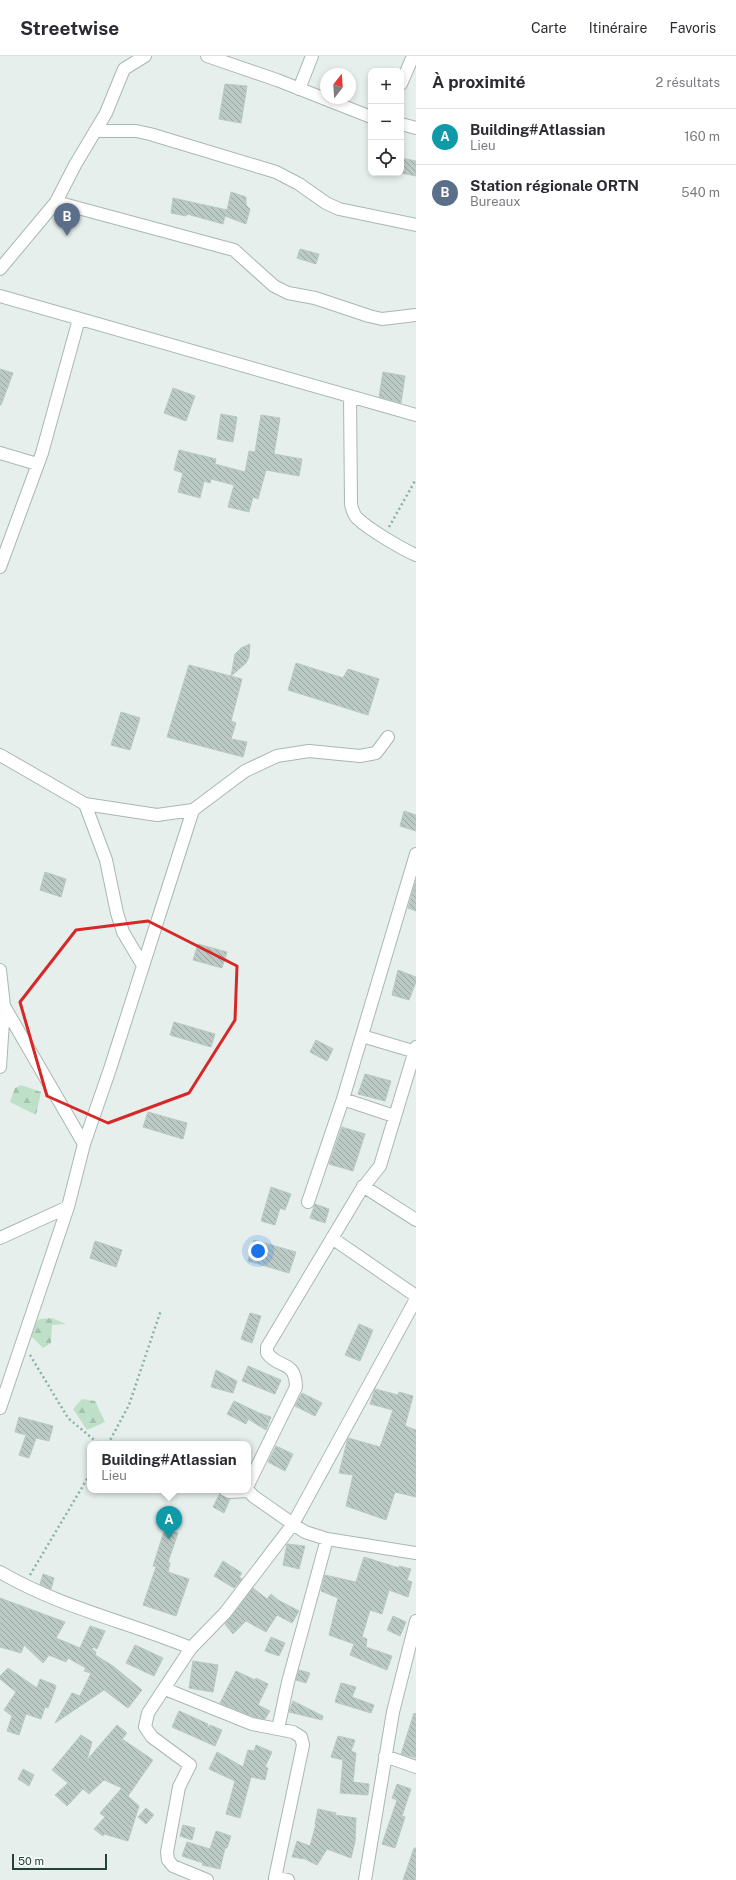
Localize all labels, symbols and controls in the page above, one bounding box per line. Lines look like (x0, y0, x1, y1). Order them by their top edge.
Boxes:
text: Streetwise (20, 17, 119, 39)
text: Carte (531, 20, 567, 36)
text: Itinéraire (589, 20, 647, 36)
text: Favoris (669, 20, 716, 36)
north arrow (320, 68, 356, 104)
map controls (368, 68, 404, 176)
button: + (368, 68, 404, 104)
text: À proximité (432, 72, 526, 92)
text: 2 résultats (656, 75, 720, 90)
button: − (368, 104, 404, 140)
text: Building#Atlassian (470, 121, 605, 138)
text: A (440, 129, 450, 144)
text: 160 m (684, 129, 720, 144)
text: Lieu (470, 138, 496, 153)
button: locate (368, 140, 404, 176)
text: Station régionale ORTN (470, 177, 639, 194)
text: B (441, 185, 449, 200)
text: 540 m (681, 185, 720, 200)
text: Bureaux (470, 194, 521, 209)
pin: B (54, 203, 80, 236)
your location (248, 1241, 268, 1261)
popup (87, 1441, 251, 1493)
text: Building#Atlassian (101, 1451, 237, 1468)
text: Lieu (101, 1468, 127, 1483)
pin: A (156, 1506, 182, 1539)
scale bar (12, 1852, 107, 1871)
text: 50 m (18, 1855, 44, 1867)

